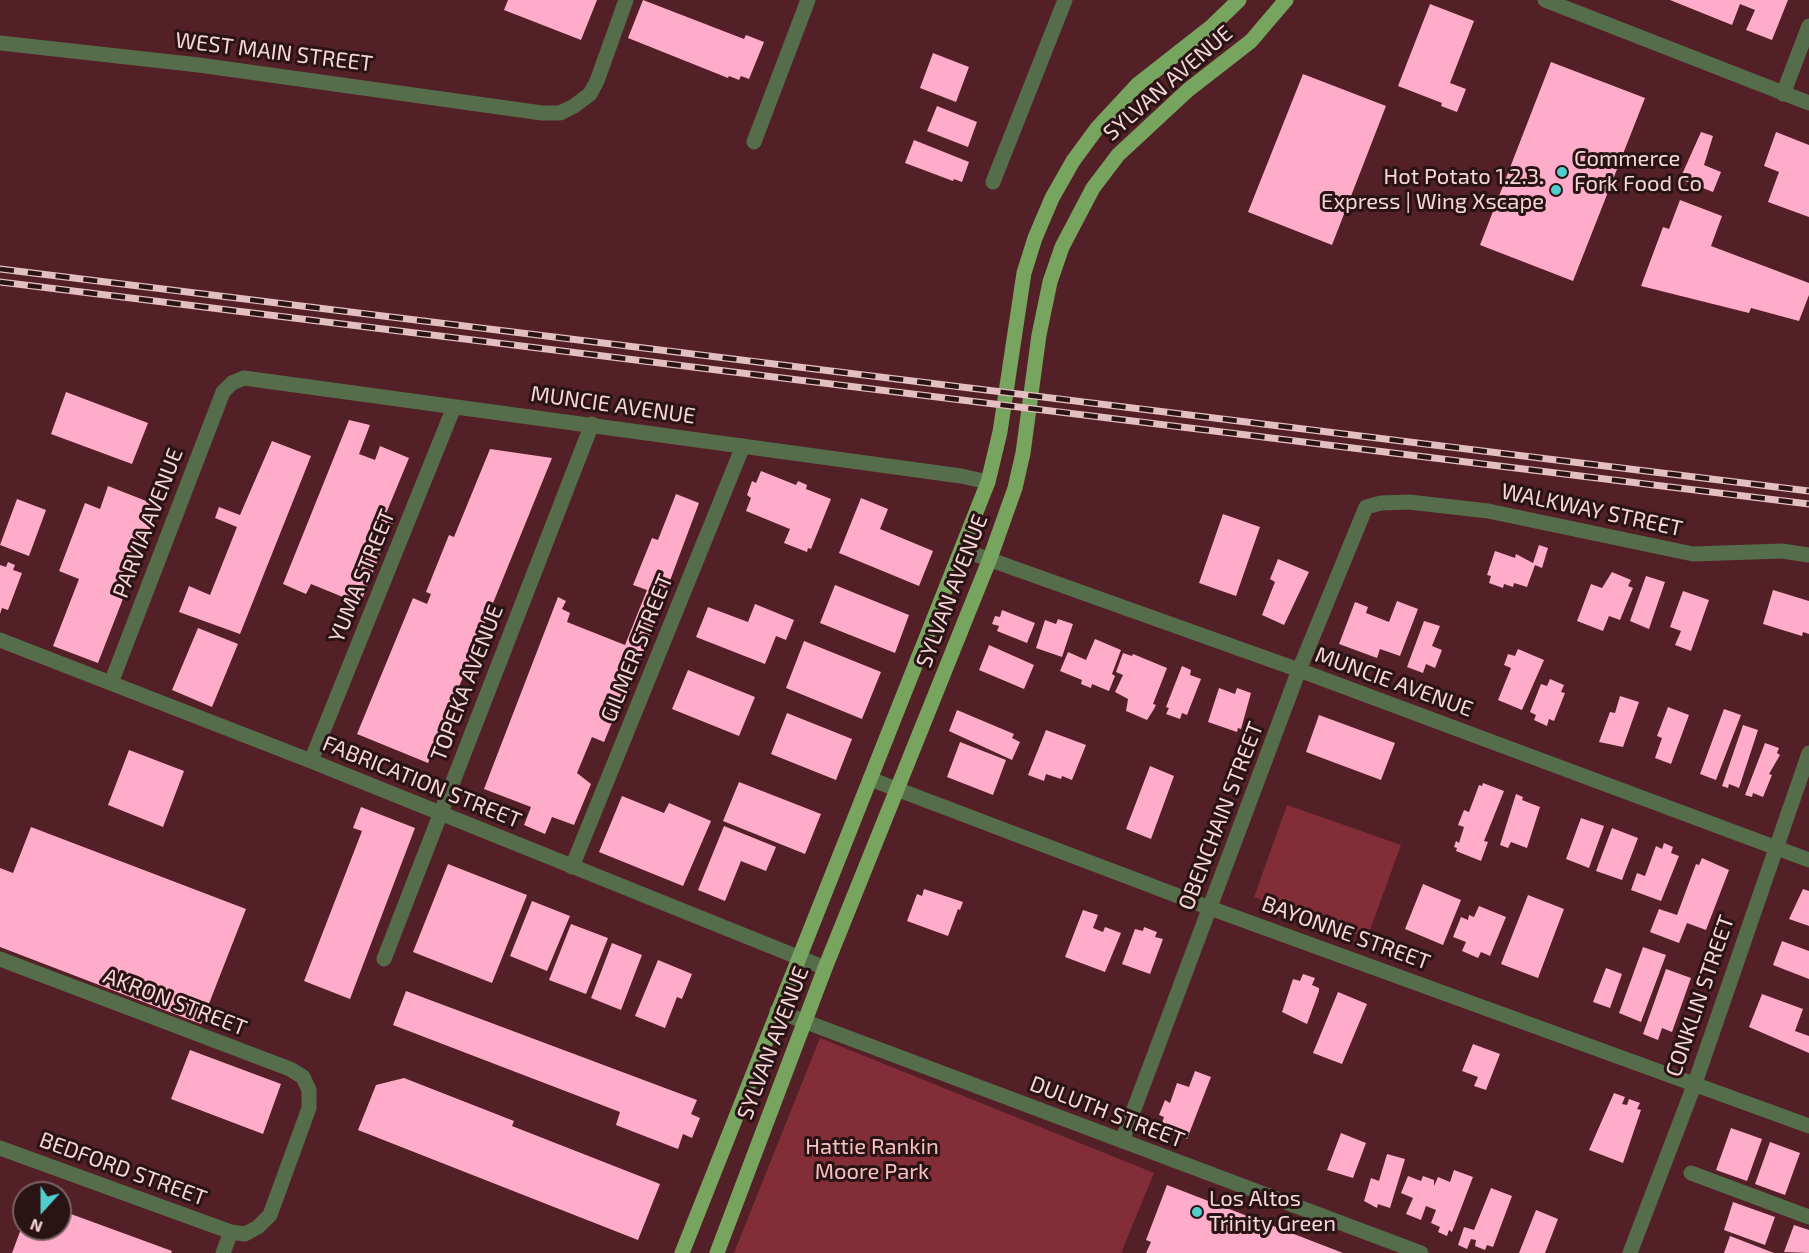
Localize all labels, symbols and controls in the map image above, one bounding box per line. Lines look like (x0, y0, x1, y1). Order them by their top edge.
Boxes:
street label: SYLVAN AVENUE (1098, 20, 1238, 146)
street label: WEST MAIN STREET (174, 27, 374, 77)
place label: Commerce Fork Food Co (1574, 146, 1702, 198)
place label: Hot Potato 1.2.3. Express | Wing Xscape (1321, 164, 1544, 216)
marker: Commerce Fork Food Co (1555, 165, 1569, 179)
marker: Hot Potato 1.2.3. Express | Wing Xscape (1549, 183, 1563, 197)
street label: MUNCIE AVENUE (529, 380, 697, 430)
street label: PARVIA AVENUE (107, 444, 189, 602)
street label: WALKWAY STREET (1499, 478, 1685, 542)
street label: YUMA STREET (323, 506, 401, 646)
street label: SYLVAN AVENUE (911, 511, 993, 671)
street label: GILMER STREET (595, 570, 679, 726)
street label: TOPEKA AVENUE (425, 601, 509, 765)
street label: MUNCIE AVENUE (1311, 641, 1477, 723)
street label: OBENCHAIN STREET (1173, 718, 1269, 914)
street label: FABRICATION STREET (319, 730, 525, 834)
street label: BAYONNE STREET (1258, 890, 1434, 976)
street label: CONKLIN STREET (1660, 912, 1740, 1080)
street label: AKRON STREET (100, 963, 250, 1041)
street label: SYLVAN AVENUE (732, 963, 814, 1123)
street label: DULUTH STREET (1026, 1070, 1188, 1154)
street label: BEDFORD STREET (36, 1126, 210, 1212)
park label: Hattie Rankin Moore Park (805, 1134, 939, 1186)
north arrow (12, 1181, 72, 1241)
place label: Los Altos Trinity Green (1209, 1186, 1336, 1238)
marker: Los Altos Trinity Green (1190, 1205, 1204, 1219)
text: N (27, 1215, 45, 1237)

